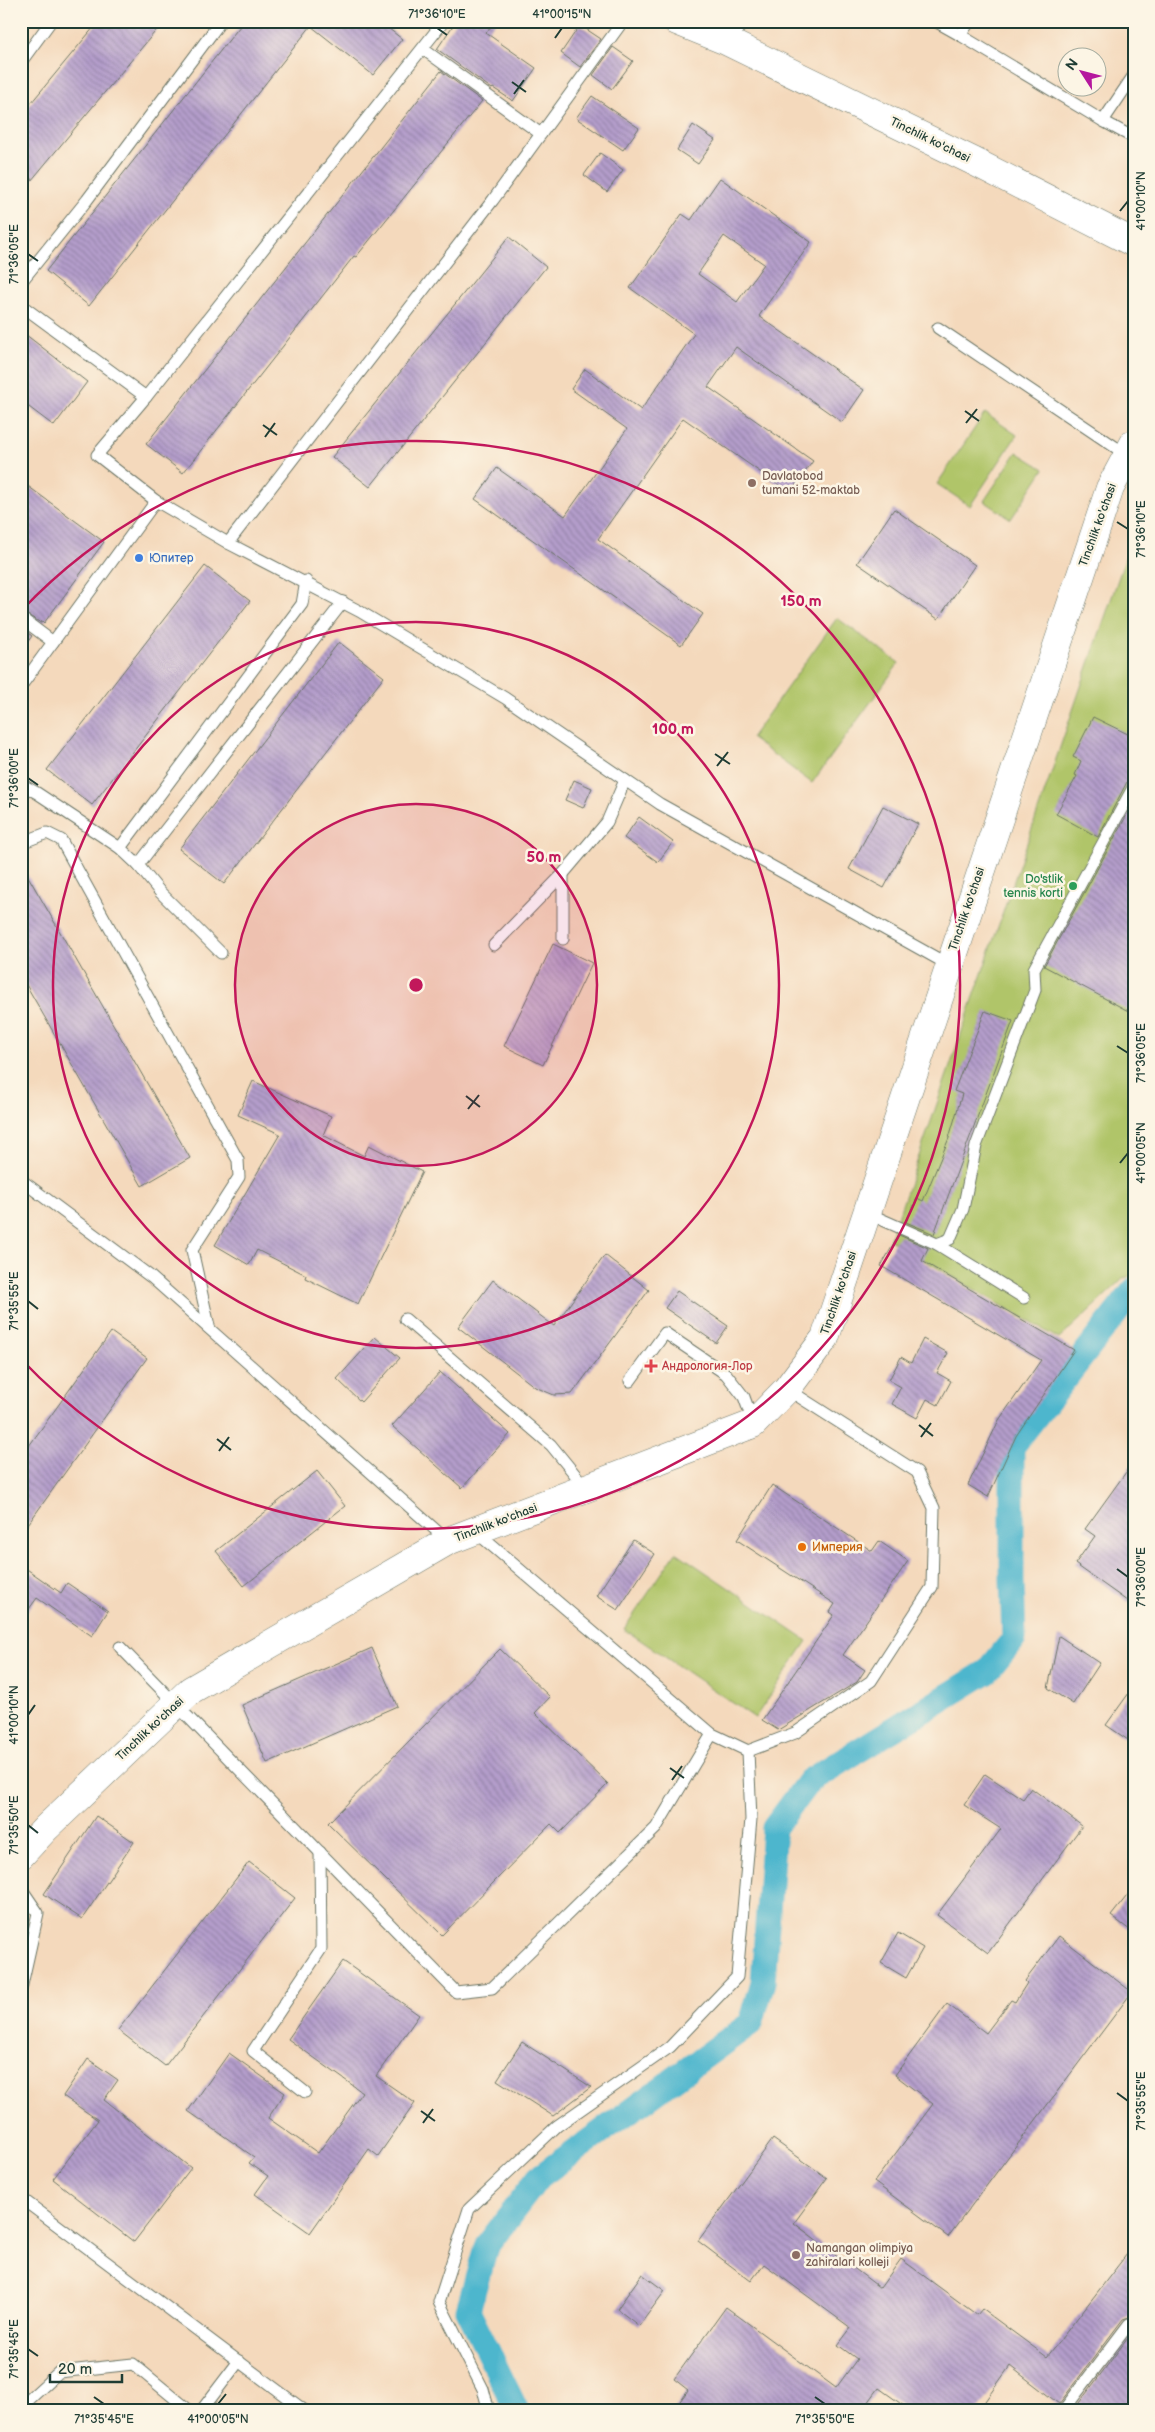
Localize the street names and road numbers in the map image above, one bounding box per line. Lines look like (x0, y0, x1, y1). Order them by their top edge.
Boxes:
street label: Tinchlik ko'chasi (887, 114, 973, 166)
street label: Tinchlik ko'chasi (1076, 481, 1120, 569)
street label: Tinchlik ko'chasi (946, 865, 988, 953)
street label: Tinchlik ko'chasi (818, 1249, 860, 1337)
street label: Tinchlik ko'chasi (453, 1500, 540, 1546)
street label: Tinchlik ko'chasi (113, 1694, 187, 1764)

